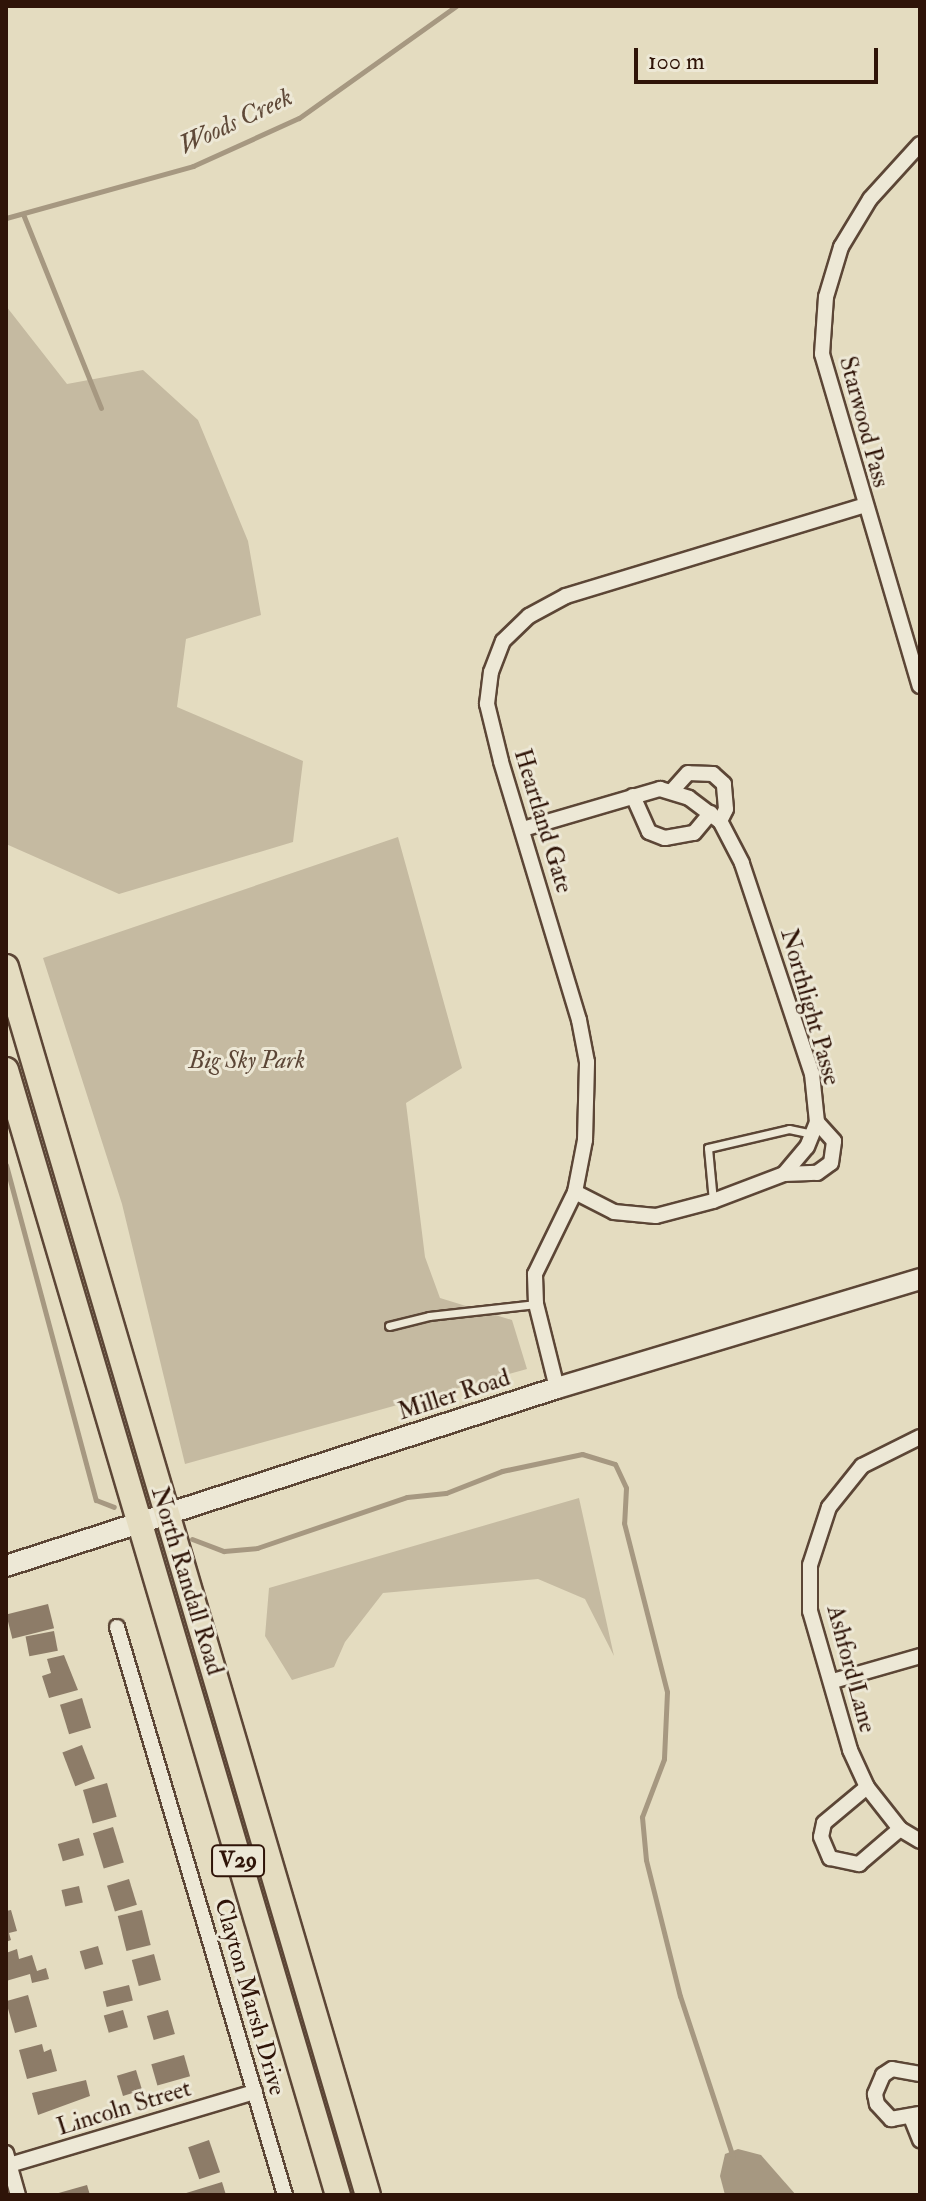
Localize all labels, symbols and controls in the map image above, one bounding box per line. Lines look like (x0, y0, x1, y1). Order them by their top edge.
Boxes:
scale bar (638, 32, 882, 82)
text: 100 m (648, 46, 705, 77)
water label: Woods Creek (174, 82, 298, 162)
street label: Starwood Pass (833, 353, 895, 491)
street label: Heartland Gate (507, 746, 579, 896)
street label: Northlight Passe (774, 926, 846, 1088)
park label: Big Sky Park (189, 1047, 305, 1075)
street label: Miller Road (394, 1363, 514, 1427)
street label: North Randall Road (145, 1483, 229, 1679)
street label: Ashford Lane (820, 1602, 882, 1736)
road number: V29 (210, 1843, 266, 1879)
street label: Clayton Marsh Drive (208, 1895, 292, 2099)
street label: Lincoln Street (54, 2074, 194, 2142)

